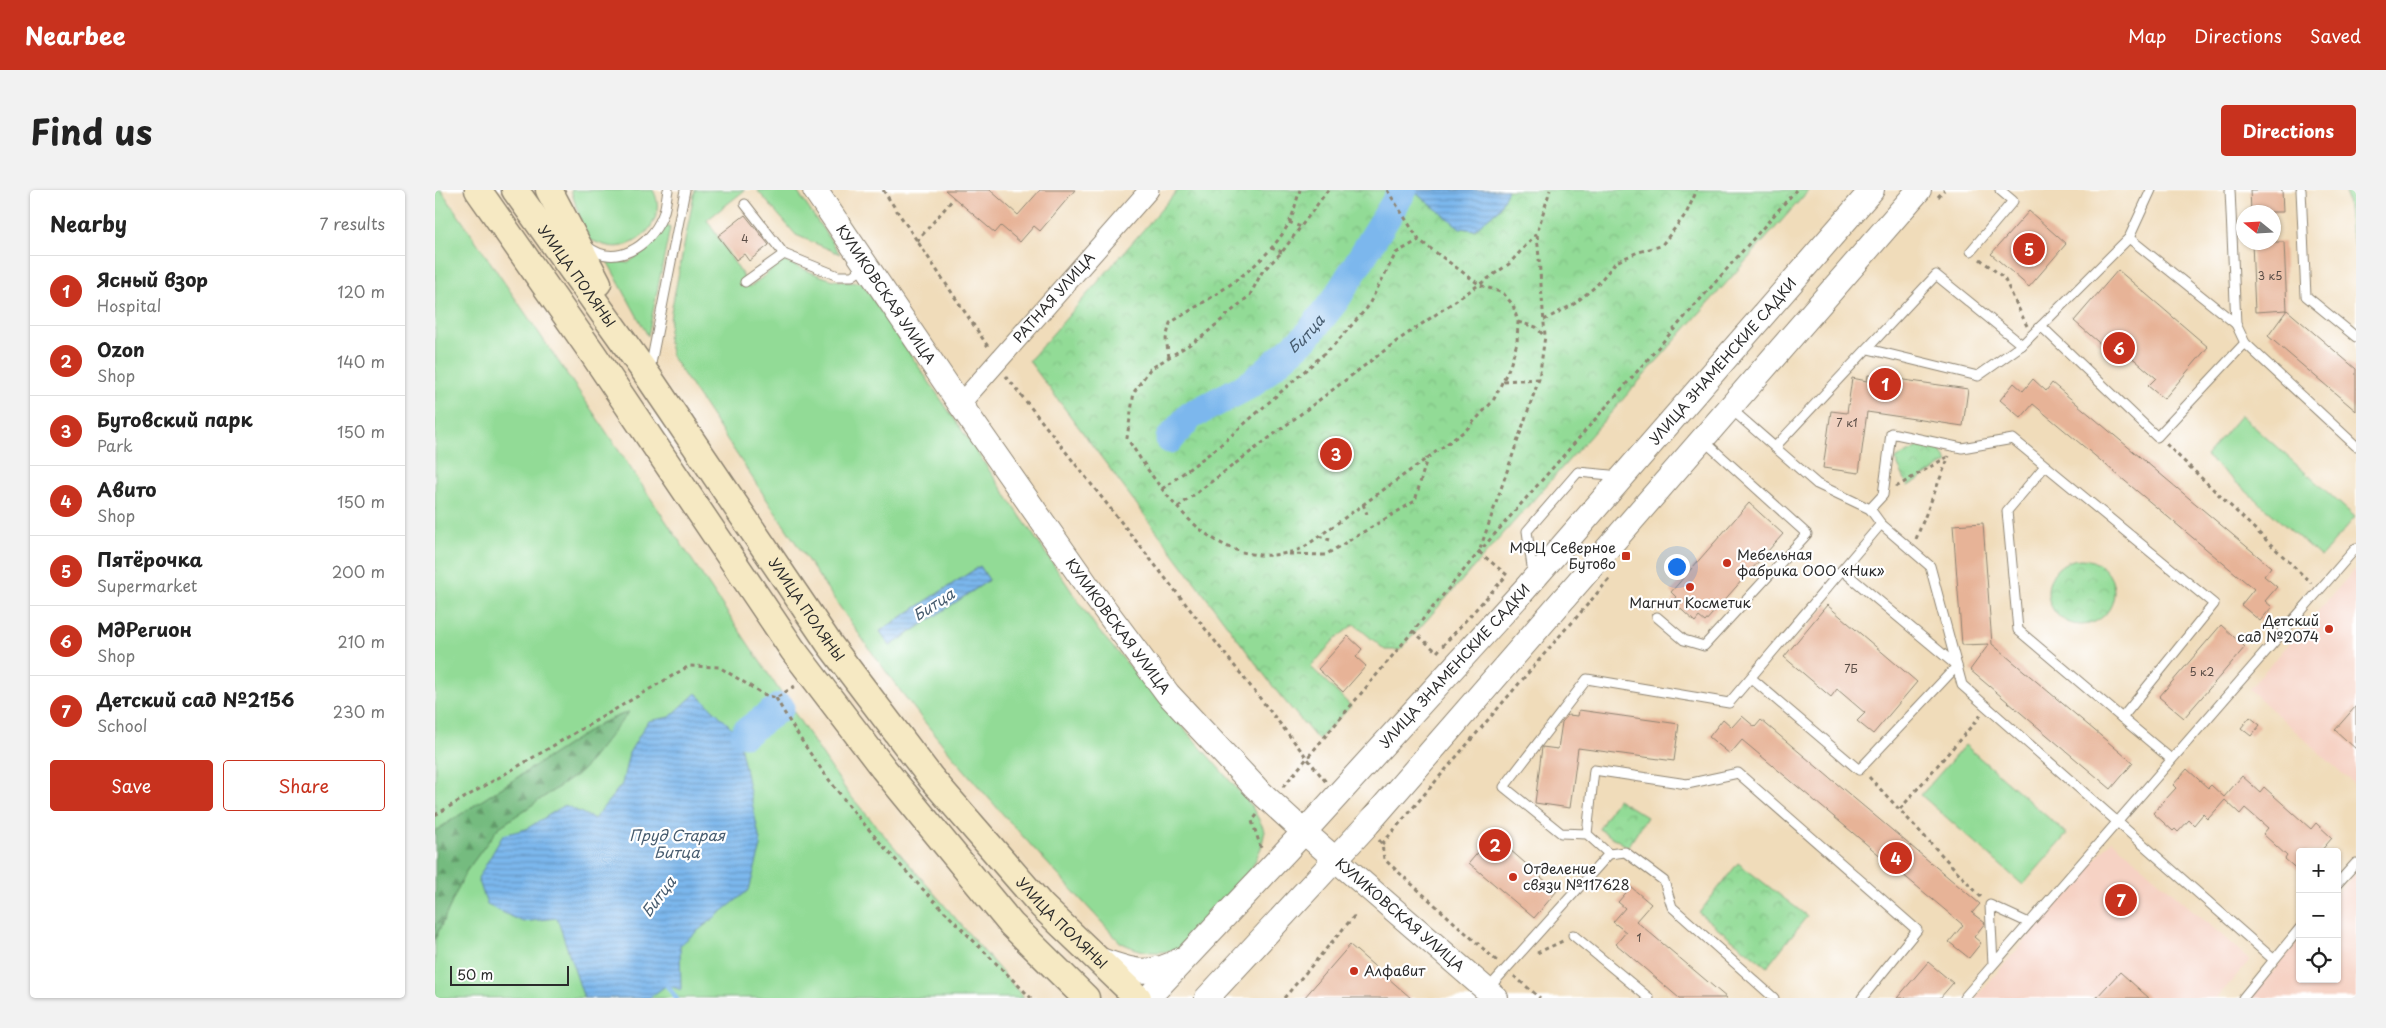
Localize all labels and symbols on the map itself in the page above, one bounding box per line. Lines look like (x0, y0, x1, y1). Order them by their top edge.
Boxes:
north arrow (2236, 205, 2281, 250)
street label: УЛИЦА ПОЛЯНЫ (533, 220, 621, 331)
street label: КУЛИКОВСКАЯ УЛИЦА (831, 220, 941, 368)
house number: 4 (741, 230, 749, 247)
pin: 5 (2013, 230, 2045, 268)
street label: РАТНАЯ УЛИЦА (1008, 247, 1100, 347)
house number: 3 к5 (2258, 267, 2282, 284)
street label: УЛИЦА ЗНАМЕНСКИЕ САДКИ (1644, 273, 1801, 449)
water label: Битца (1282, 309, 1330, 358)
pin: 6 (2103, 329, 2135, 367)
pin: 1 (1869, 365, 1901, 403)
house number: 7 к1 (1836, 414, 1858, 431)
pin: 3 (1320, 435, 1352, 473)
place label: МФЦ Северное Бутово (1510, 537, 1616, 574)
place label: Мебельная фабрика ООО «Ник» (1737, 544, 1884, 581)
marker: МФЦ Северное Бутово (1620, 550, 1632, 562)
street label: УЛИЦА ПОЛЯНЫ (764, 553, 850, 666)
street label: КУЛИКОВСКАЯ УЛИЦА (1061, 554, 1176, 698)
your location (1664, 554, 1690, 580)
marker: Мебельная фабрика ООО «Ник» (1721, 557, 1733, 569)
street label: УЛИЦА ЗНАМЕНСКИЕ САДКИ (1374, 579, 1535, 752)
water label: Битца (908, 581, 959, 626)
marker: Магнит Косметик (1684, 581, 1696, 593)
place label: Магнит Косметик (1629, 592, 1752, 613)
place label: Детский сад №2074 (2237, 610, 2319, 647)
marker: Детский сад №2074 (2323, 623, 2335, 635)
house number: 7Б (1844, 660, 1858, 677)
house number: 5 к2 (2190, 663, 2215, 680)
water label: Пруд Старая Битца (629, 823, 726, 863)
pin: 2 (1479, 826, 1511, 864)
pin: 4 (1880, 839, 1912, 877)
street label: КУЛИКОВСКАЯ УЛИЦА (1331, 853, 1469, 976)
place label: Отделение связи №117628 (1523, 858, 1630, 895)
water label: Битца (635, 871, 681, 921)
marker: Отделение связи №117628 (1507, 871, 1519, 883)
street label: УЛИЦА ПОЛЯНЫ (1012, 873, 1112, 973)
pin: 7 (2105, 881, 2137, 919)
house number: 1 (1637, 929, 1642, 946)
place label: Алфавит (1364, 960, 1426, 981)
scale bar (450, 963, 569, 986)
marker: Алфавит (1348, 965, 1360, 977)

